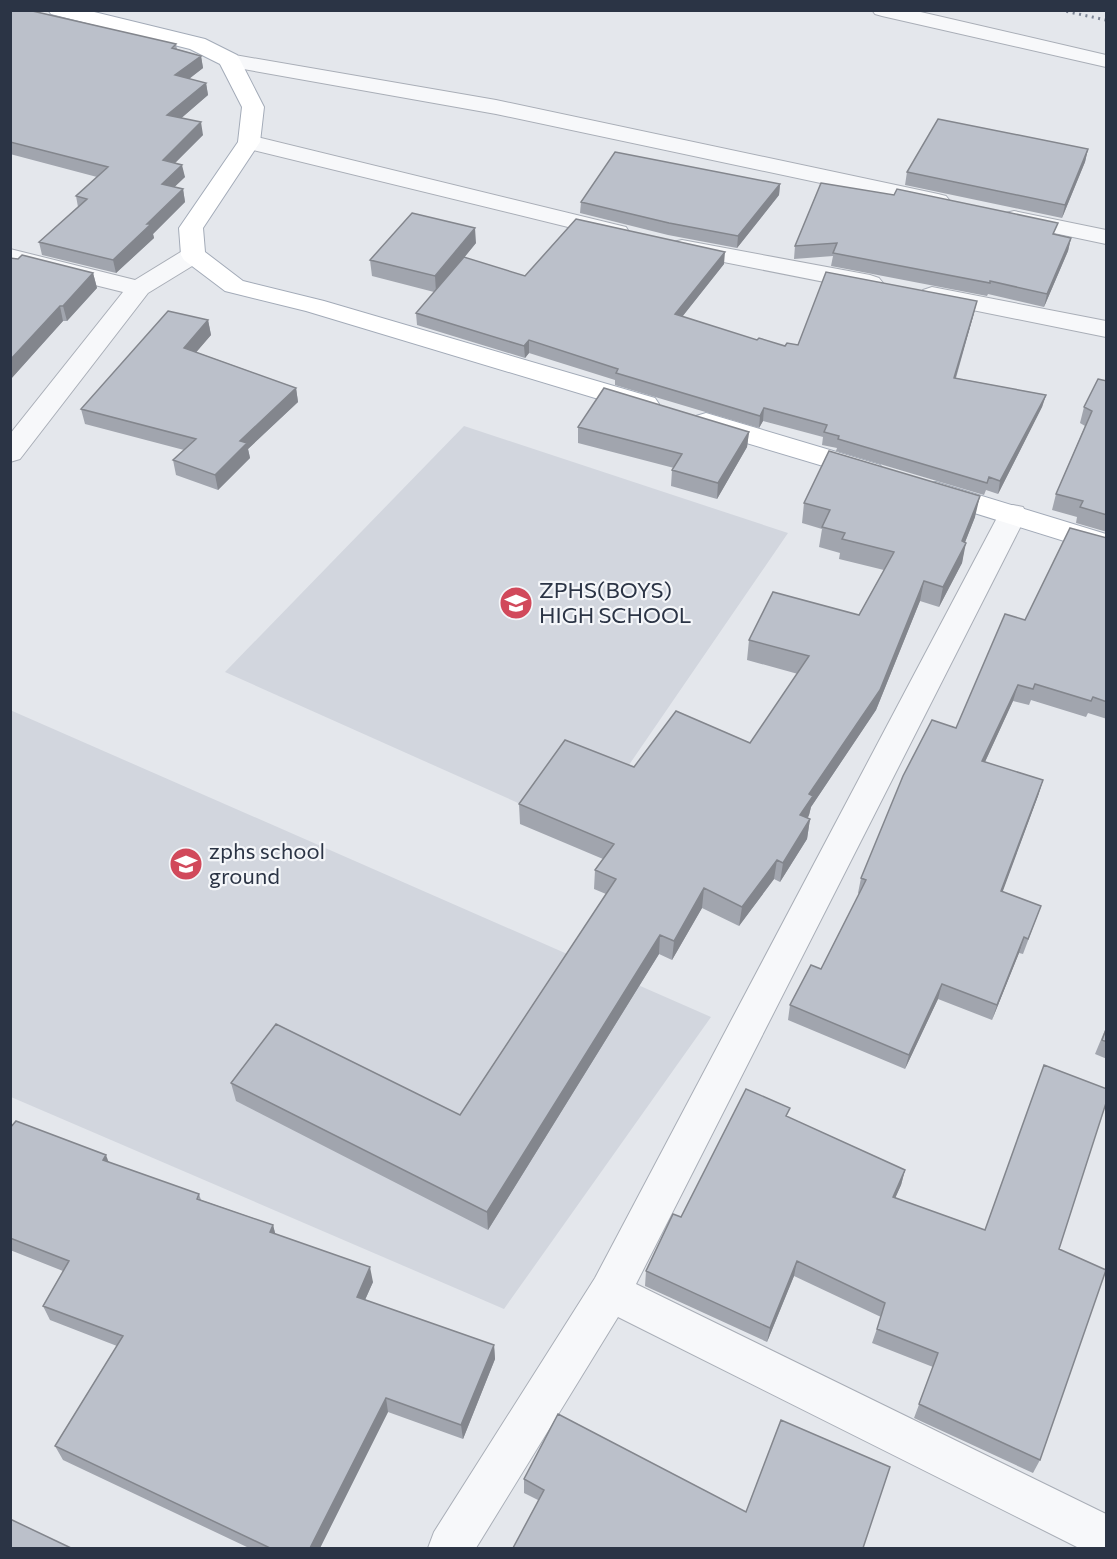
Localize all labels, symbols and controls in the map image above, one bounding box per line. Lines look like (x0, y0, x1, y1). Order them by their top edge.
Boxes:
place label: ZPHS(BOYS) HIGH SCHOOL (539, 576, 691, 628)
school or university icon: ZPHS(BOYS) HIGH SCHOOL (498, 585, 534, 621)
place label: zphs school ground (209, 837, 325, 889)
school or university icon: zphs school ground (168, 846, 204, 882)

